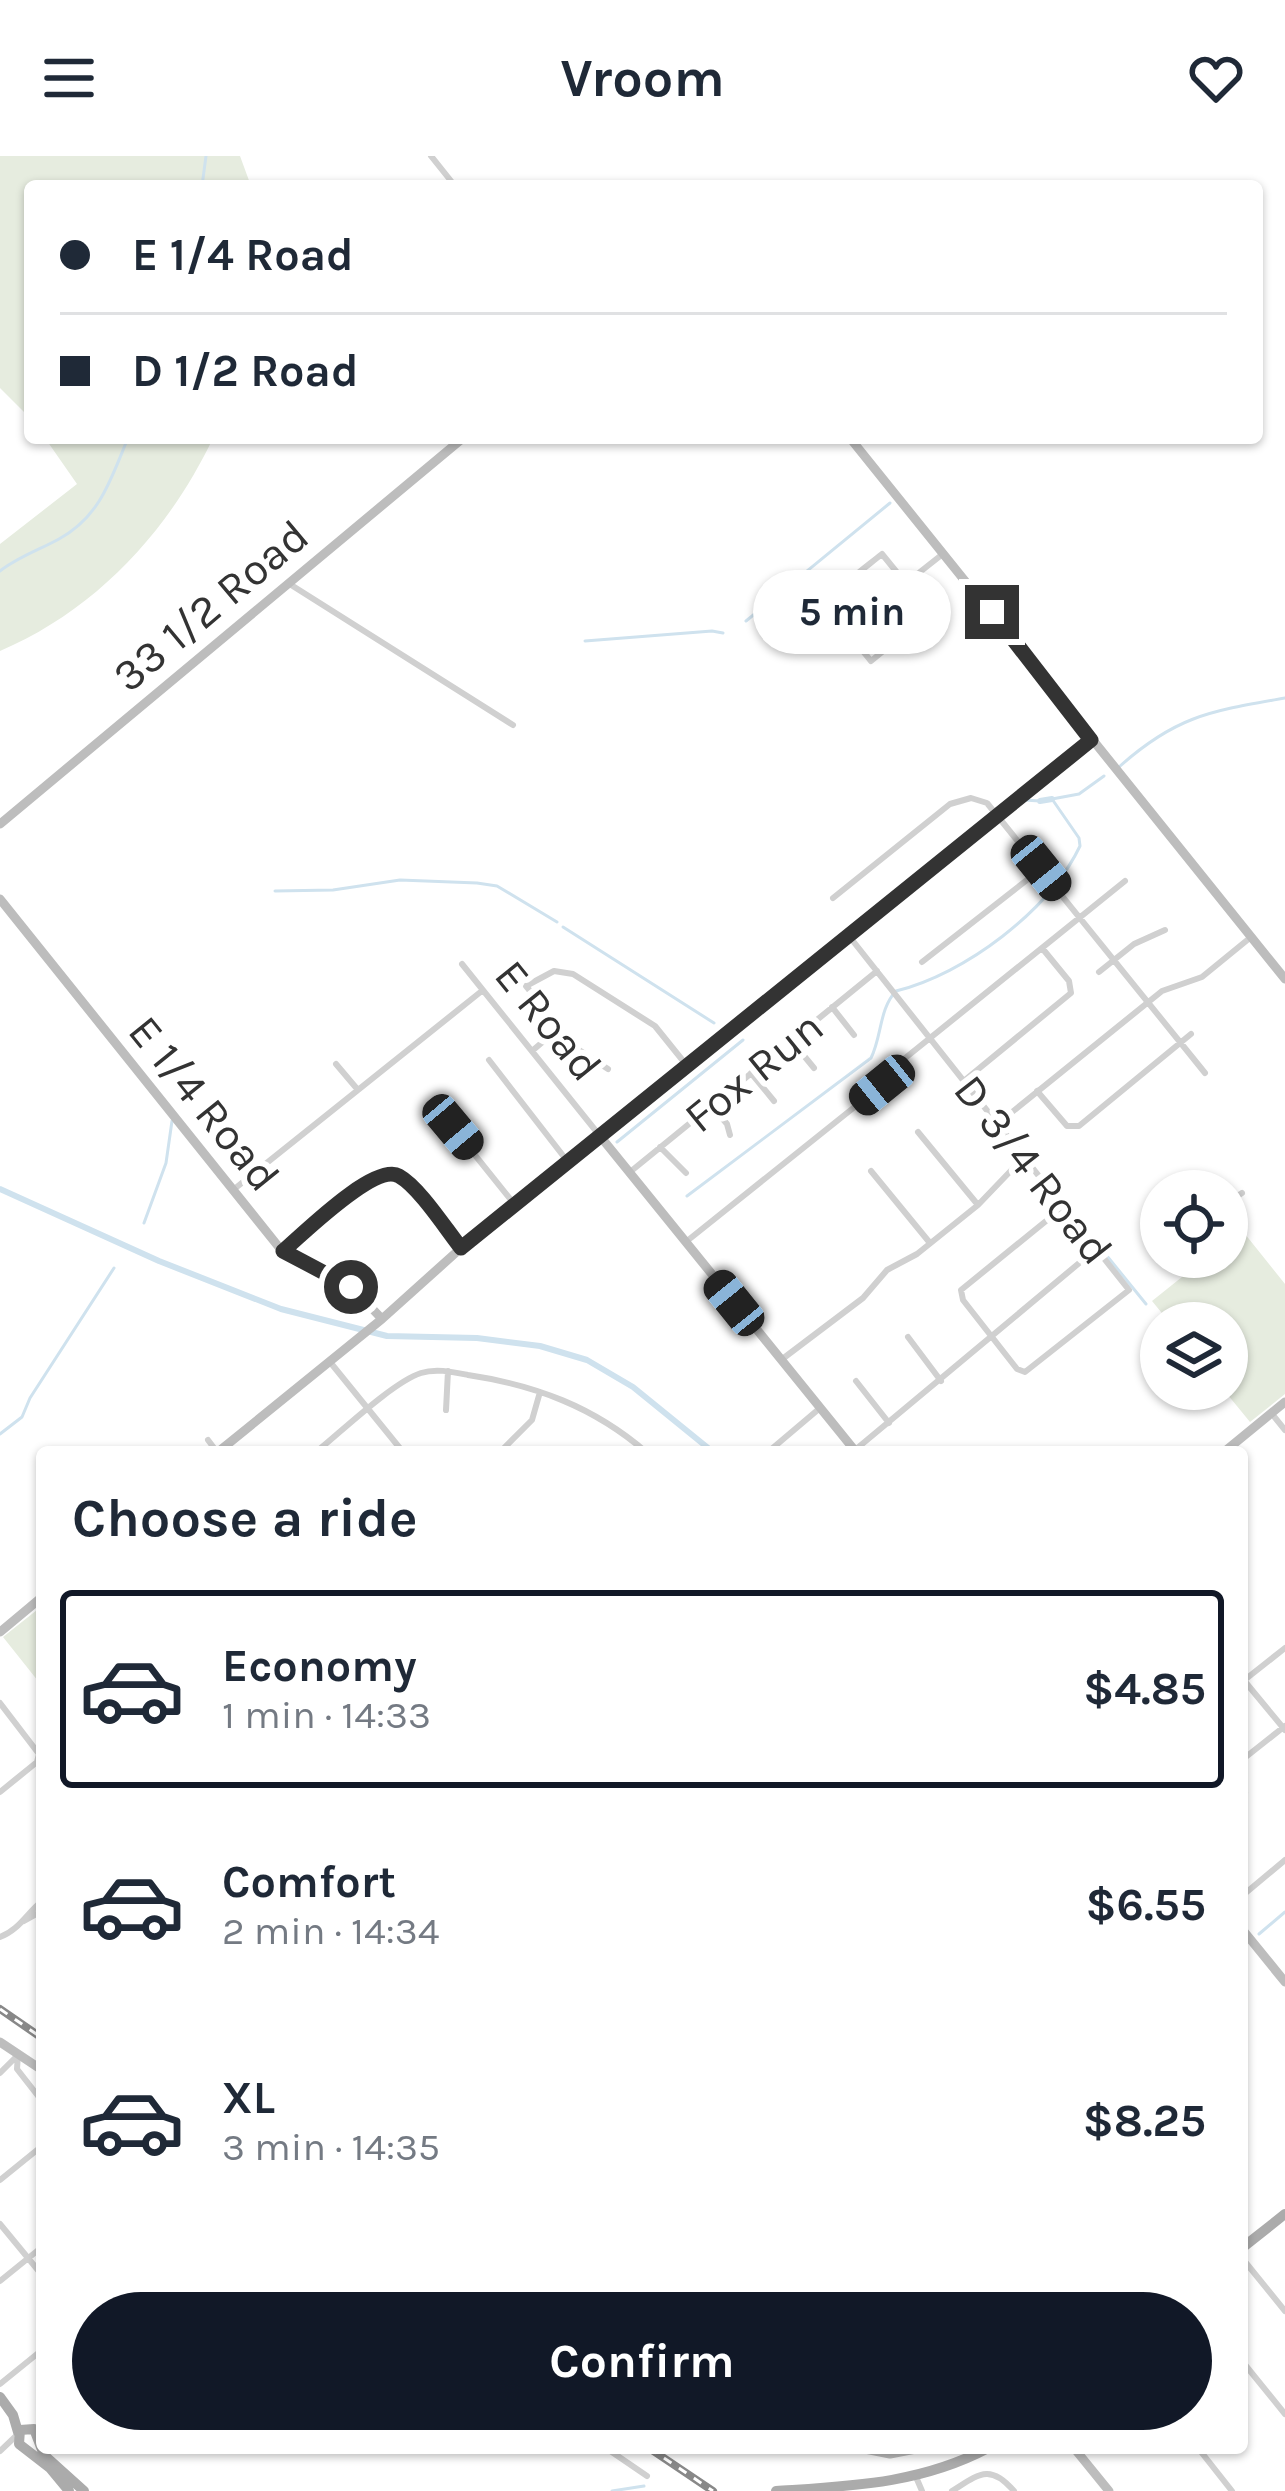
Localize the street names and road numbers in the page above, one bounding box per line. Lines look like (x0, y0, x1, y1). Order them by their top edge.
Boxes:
street label: 33 1/2 Road (103, 509, 319, 702)
street label: E Road (484, 950, 612, 1091)
street label: Fox Run (674, 1000, 833, 1143)
street label: E 1/4 Road (118, 1006, 290, 1201)
street label: D 3/4 Road (943, 1065, 1123, 1275)

